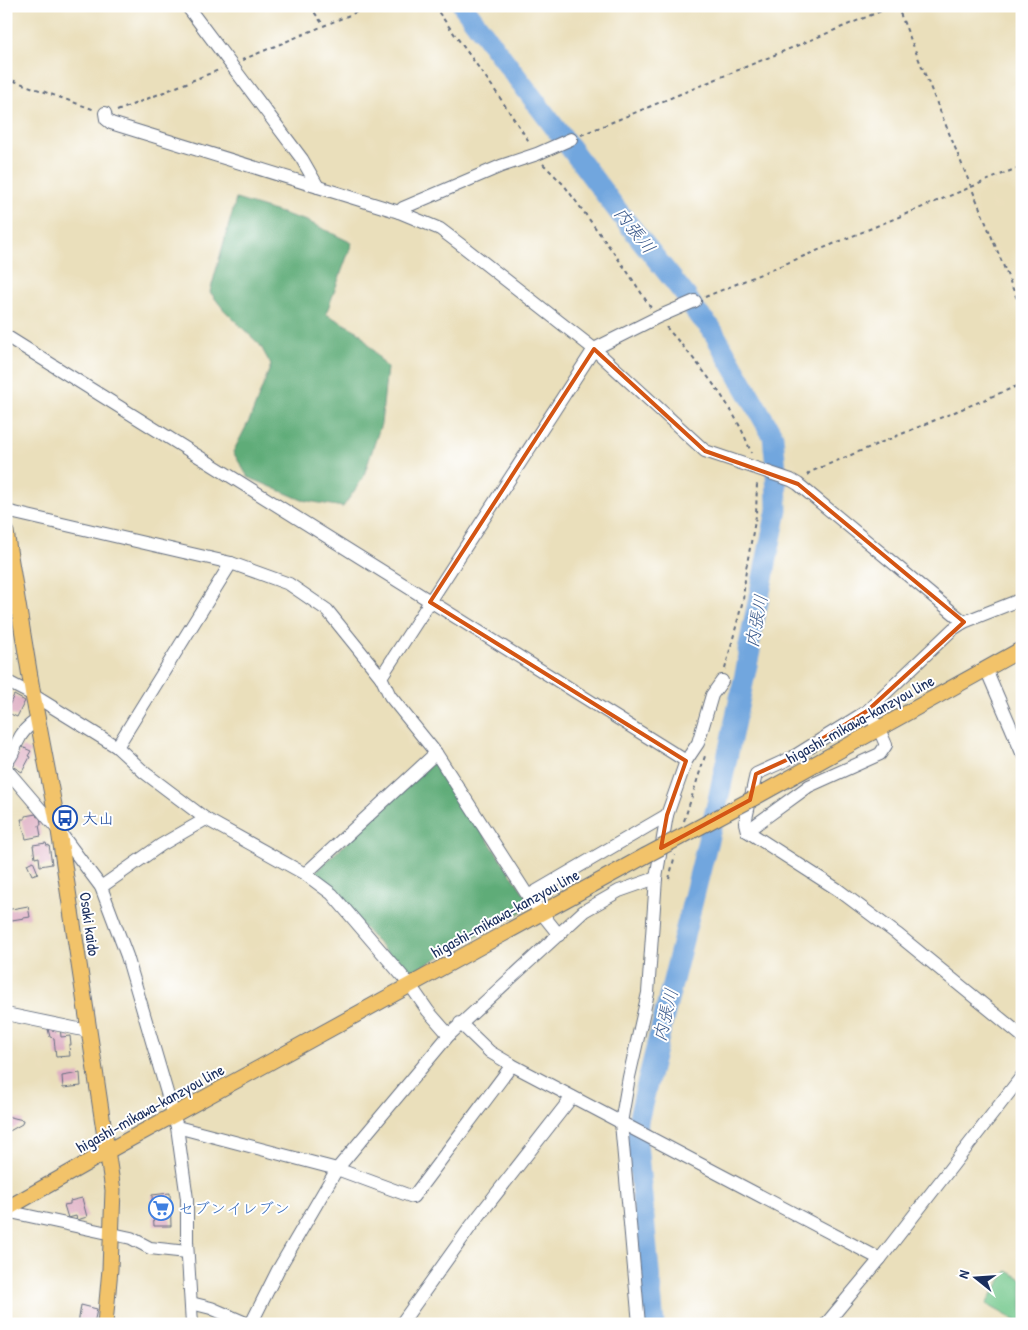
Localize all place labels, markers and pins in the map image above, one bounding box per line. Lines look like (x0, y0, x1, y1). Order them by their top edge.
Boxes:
bus stop icon: 大山 (52, 805, 78, 831)
place label: 大山 (82, 807, 114, 829)
supermarket icon: セブンイレブン (148, 1195, 174, 1221)
place label: セブンイレブン (178, 1197, 290, 1219)

